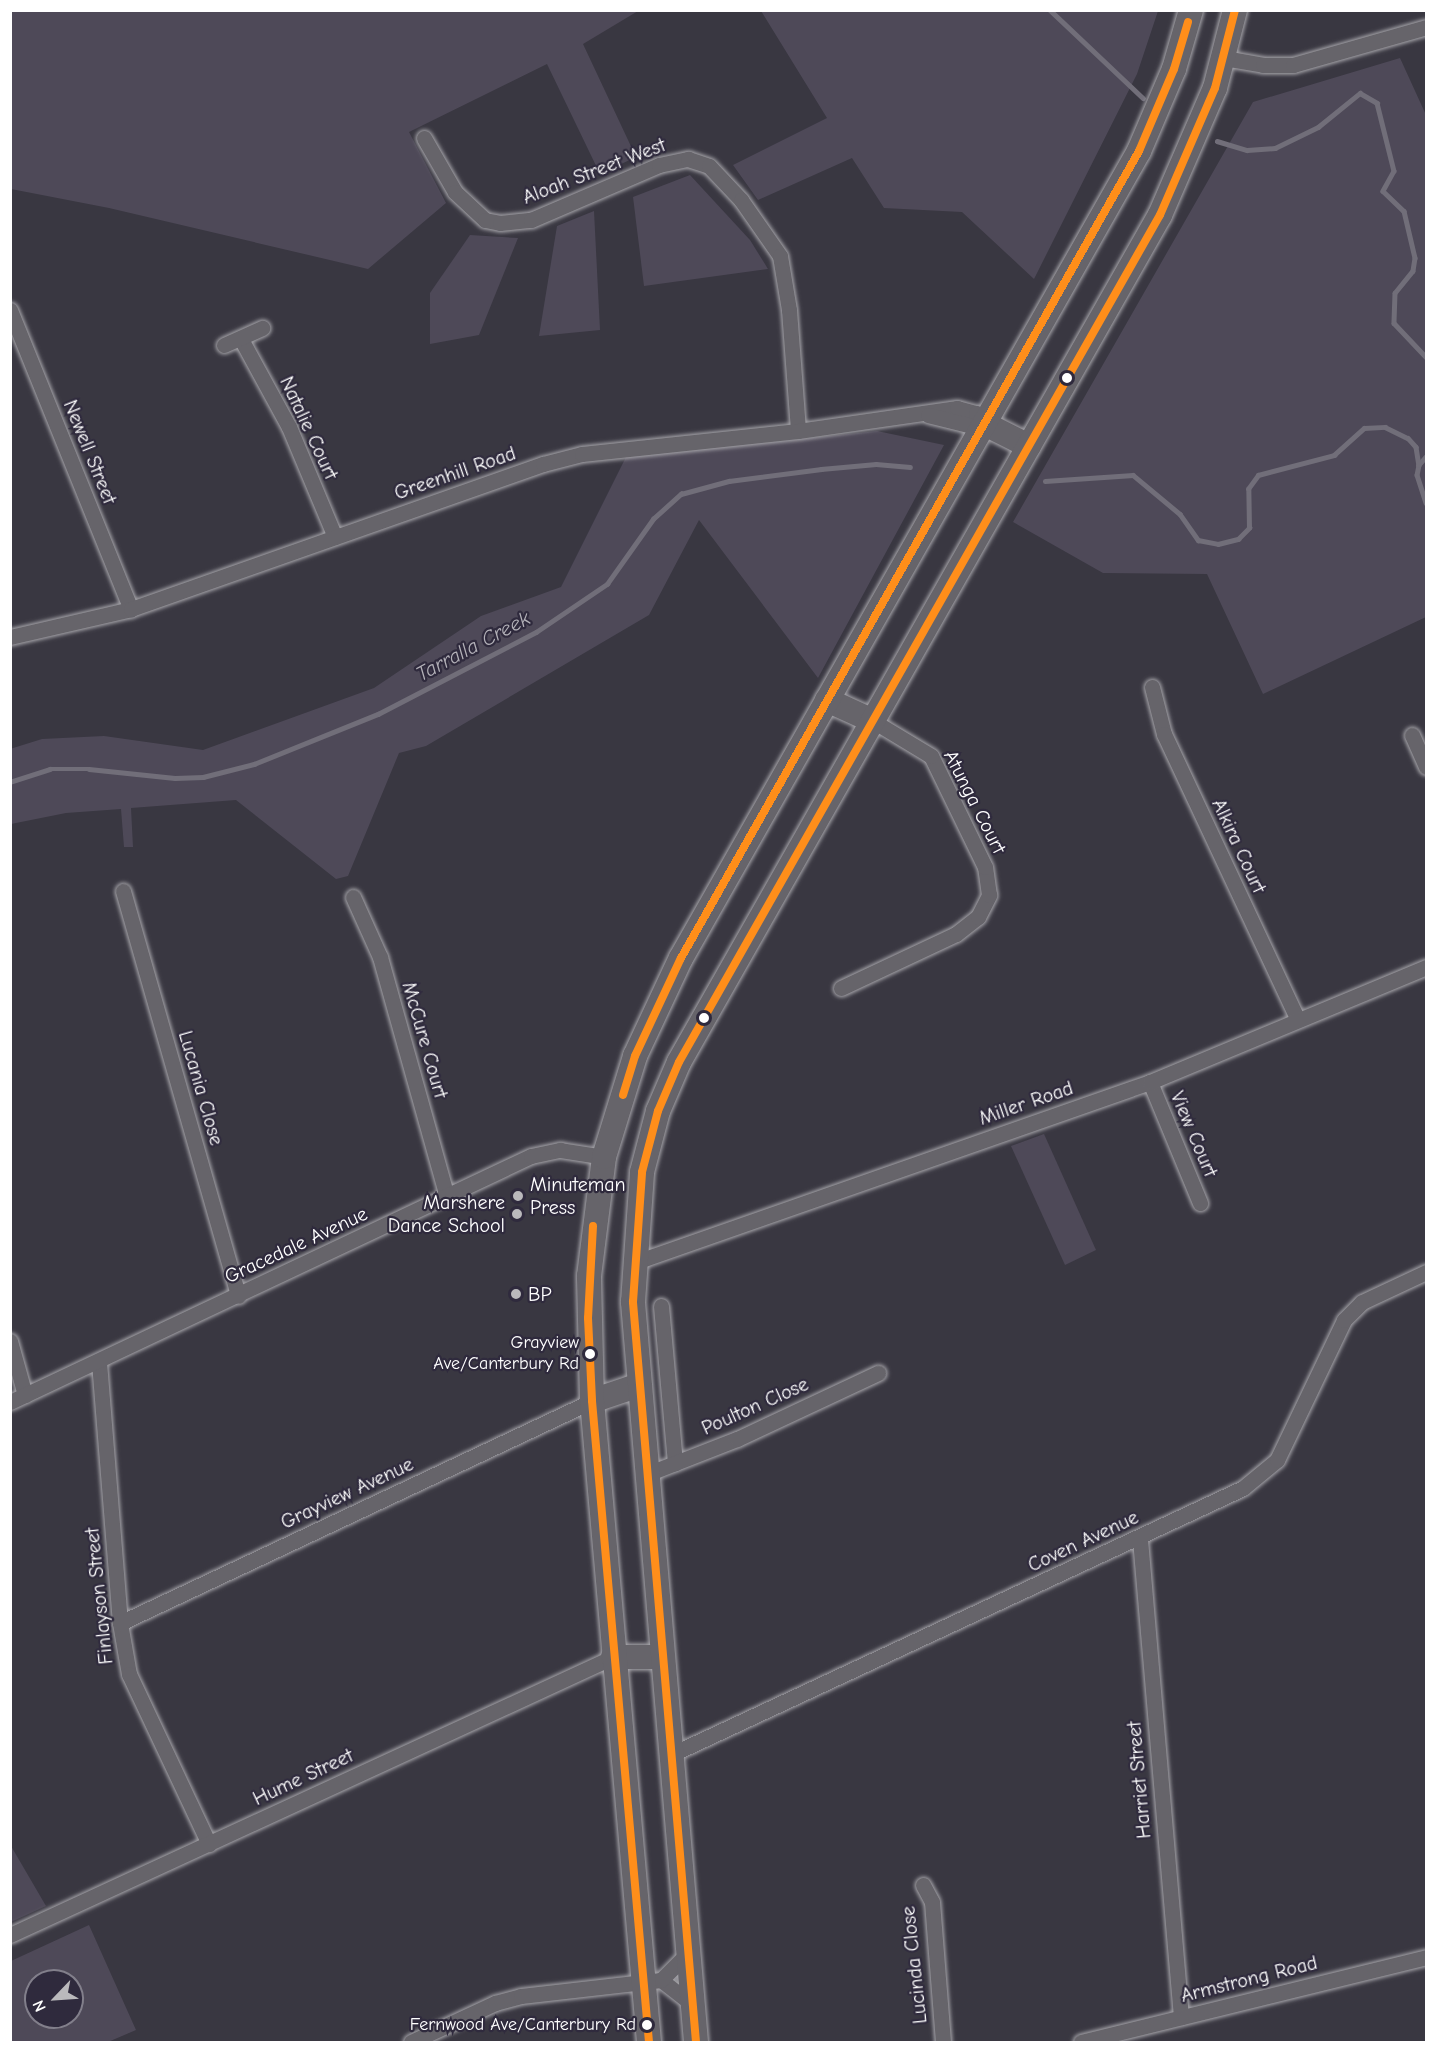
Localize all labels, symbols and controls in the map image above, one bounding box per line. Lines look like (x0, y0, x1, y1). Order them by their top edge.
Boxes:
street label: Aloah Street West (519, 133, 669, 209)
street label: Natalie Court (275, 372, 343, 484)
unlabelled marker (1061, 372, 1073, 384)
street label: Newell Street (58, 396, 122, 508)
street label: Greenhill Road (391, 441, 519, 505)
water label: Tarralla Creek (412, 605, 534, 687)
street label: Atunga Court (939, 746, 1011, 858)
street label: Alkira Court (1207, 795, 1271, 897)
street label: McCure Court (397, 979, 453, 1101)
unlabelled marker (698, 1012, 710, 1024)
street label: Lucania Close (173, 1028, 229, 1148)
street label: Miller Road (976, 1076, 1076, 1130)
street label: View Court (1165, 1088, 1223, 1180)
place label: Minuteman Press (530, 1172, 626, 1219)
marker: Minuteman Press (511, 1189, 525, 1203)
place label: Marshere Dance School (388, 1190, 505, 1237)
street label: Gracedale Avenue (221, 1201, 371, 1289)
marker: Marshere Dance School (510, 1207, 524, 1221)
place label: BP (528, 1282, 552, 1306)
marker: BP (509, 1287, 523, 1301)
place label: Grayview Ave/Canterbury Rd (433, 1333, 579, 1376)
marker: Grayview Ave/Canterbury Rd (584, 1348, 596, 1360)
street label: Poulton Close (698, 1372, 812, 1440)
street label: Grayview Avenue (277, 1452, 417, 1534)
street label: Coven Avenue (1024, 1505, 1142, 1577)
street label: Finlayson Street (80, 1526, 118, 1666)
street label: Harriet Street (1122, 1720, 1156, 1840)
street label: Hume Street (249, 1743, 357, 1811)
street label: Lucinda Close (896, 1905, 932, 2025)
street label: Armstrong Road (1178, 1950, 1320, 2008)
north arrow (24, 1969, 84, 2029)
text: N (29, 1997, 50, 2014)
place label: Fernwood Ave/Canterbury Rd (410, 2014, 636, 2036)
marker: Fernwood Ave/Canterbury Rd (641, 2019, 653, 2031)

